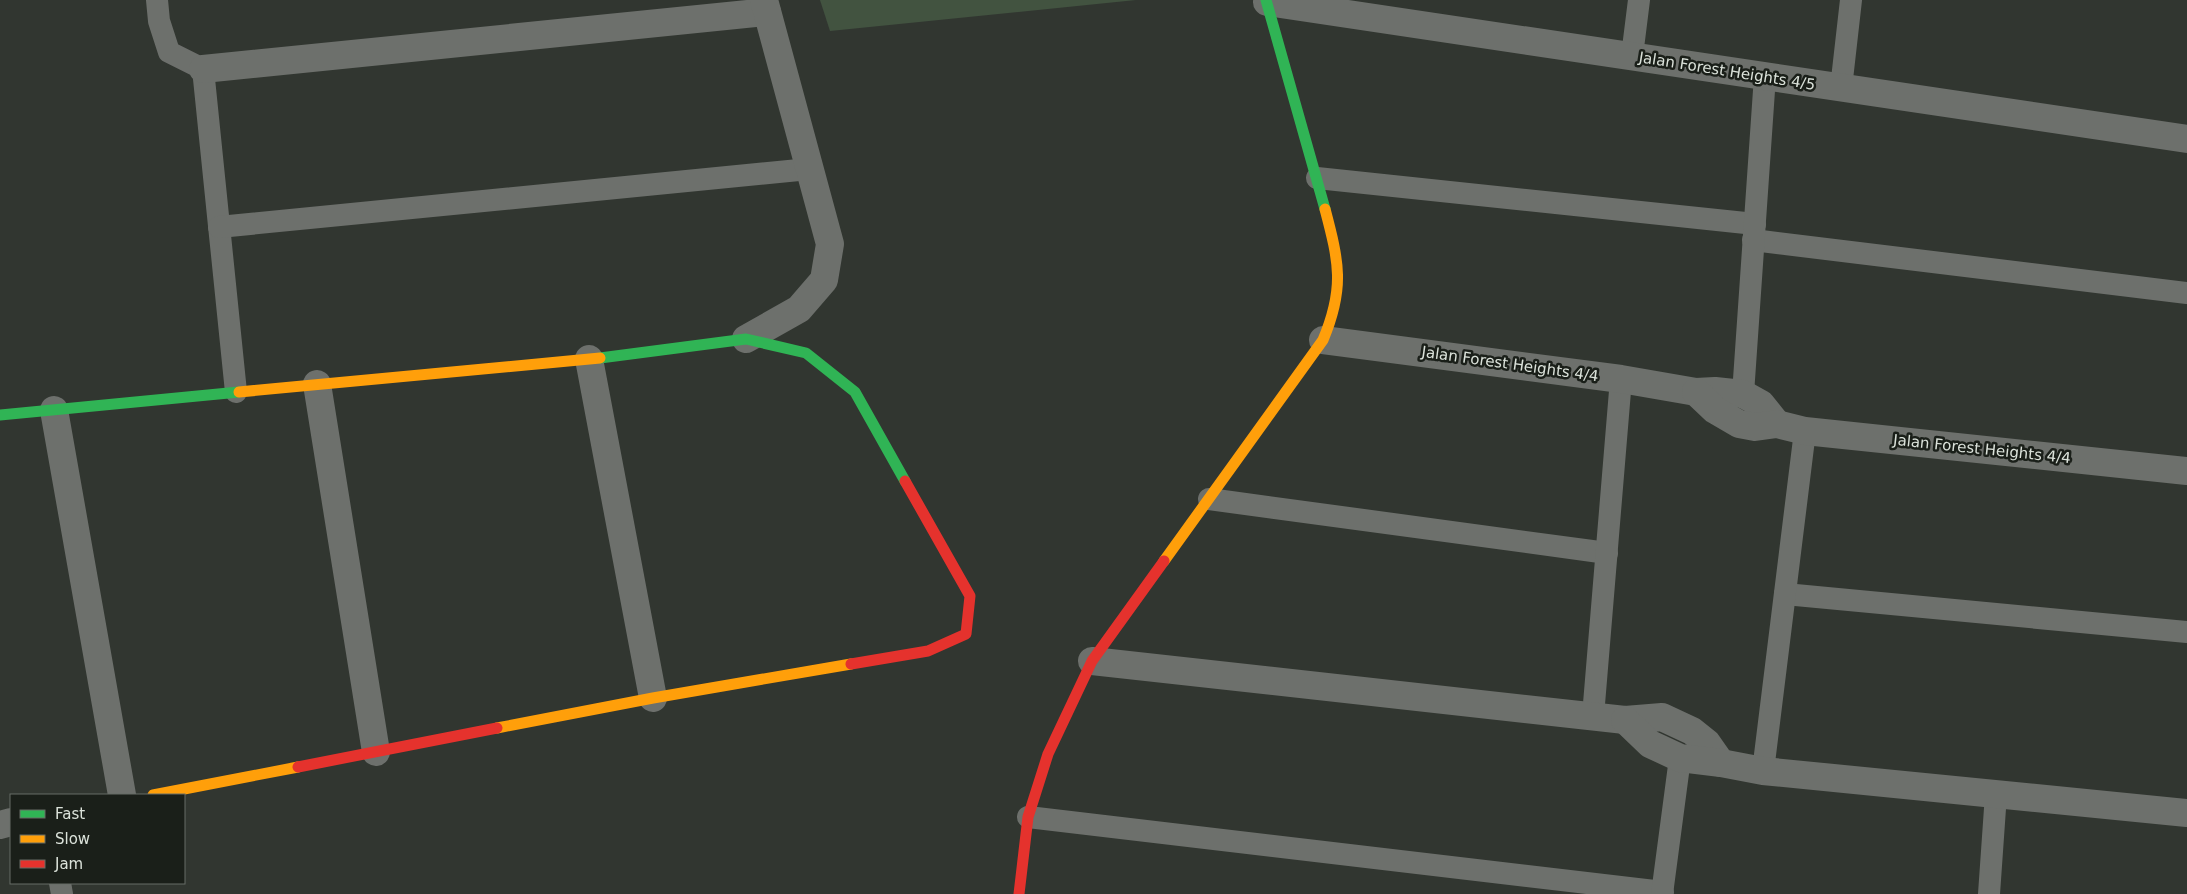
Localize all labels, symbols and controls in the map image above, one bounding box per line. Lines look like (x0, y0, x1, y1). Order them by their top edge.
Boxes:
street label: Jalan Forest Heights 4/5 (1637, 48, 1816, 94)
street label: Jalan Forest Heights 4/4 (1419, 343, 1600, 385)
street label: Jalan Forest Heights 4/4 (1891, 431, 2072, 467)
legend (10, 794, 185, 884)
text: Fast (55, 805, 85, 823)
text: Slow (55, 830, 90, 848)
text: Jam (54, 855, 83, 873)

